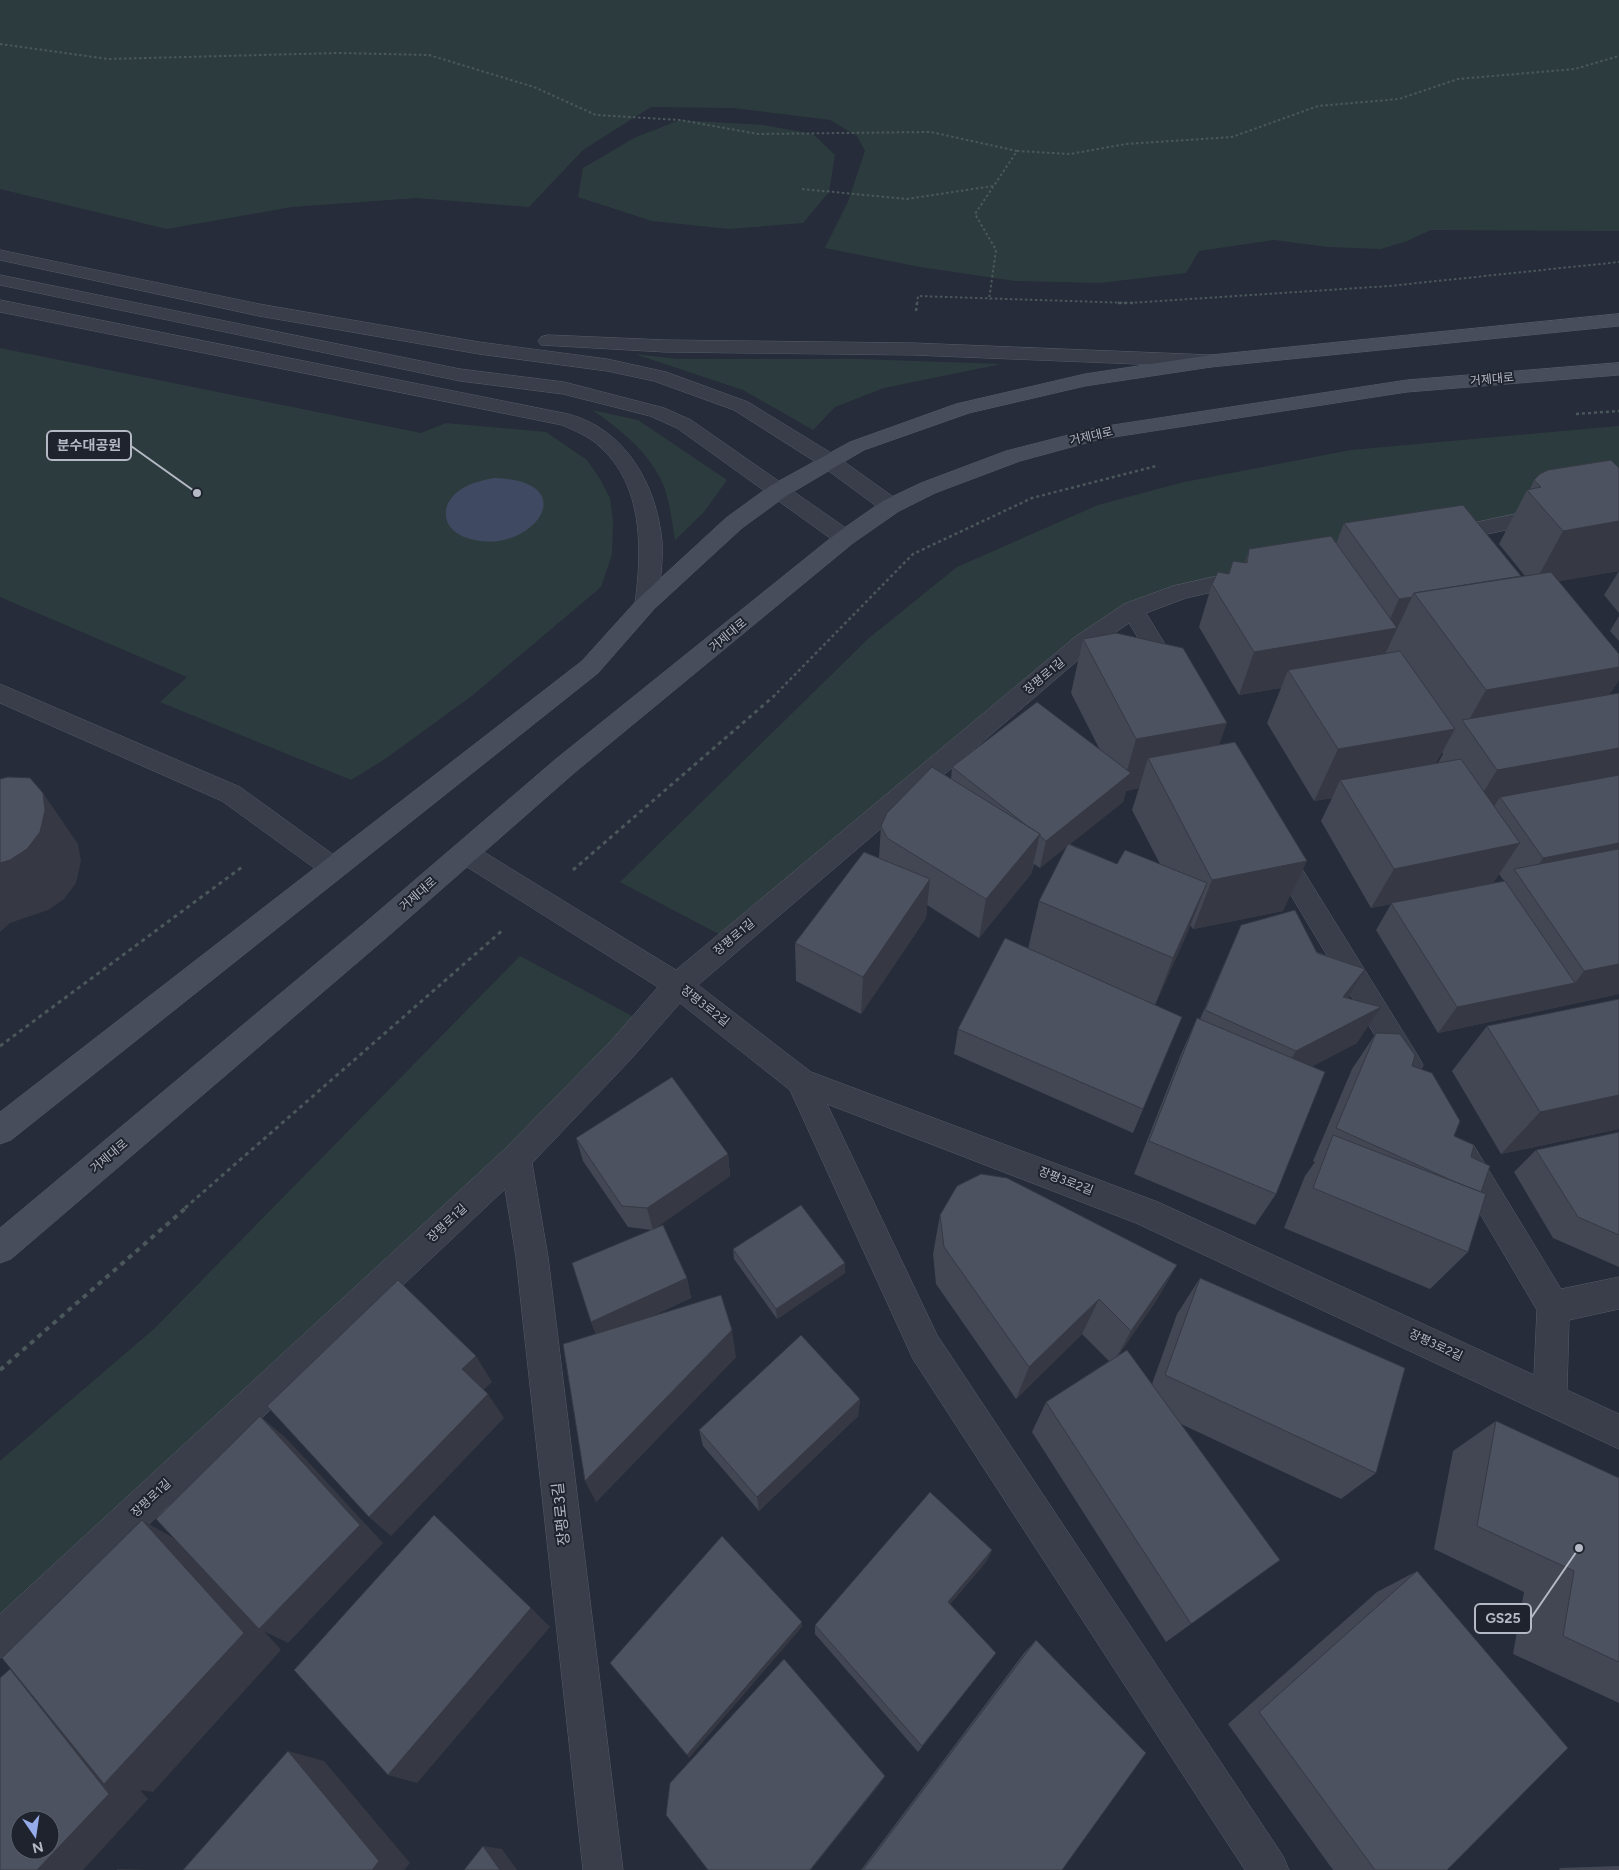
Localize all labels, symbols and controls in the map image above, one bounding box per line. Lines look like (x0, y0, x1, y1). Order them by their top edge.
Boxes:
street label: 거제대로 (1469, 370, 1515, 388)
street label: 거제대로 (1068, 424, 1114, 448)
callout: 분수대공원 (47, 431, 131, 460)
text: 분수대공원 (57, 437, 121, 454)
street label: 거제대로 (707, 615, 749, 655)
street label: 장평로1길 (1021, 655, 1067, 697)
street label: 거제대로 (397, 874, 439, 914)
street label: 장평로1길 (711, 916, 757, 958)
street label: 장평3로2길 (678, 983, 732, 1029)
street label: 거제대로 (88, 1136, 130, 1176)
street label: 장평3로2길 (1037, 1164, 1095, 1198)
street label: 장평로1길 (424, 1201, 470, 1245)
street label: 장평3로2길 (1407, 1327, 1465, 1363)
street label: 장평로1길 (128, 1476, 174, 1520)
street label: 장평로3길 (549, 1482, 573, 1546)
callout: GS25 (1475, 1604, 1531, 1633)
text: GS25 (1485, 1610, 1521, 1627)
north arrow (10, 1810, 60, 1860)
text: N (31, 1838, 45, 1857)

